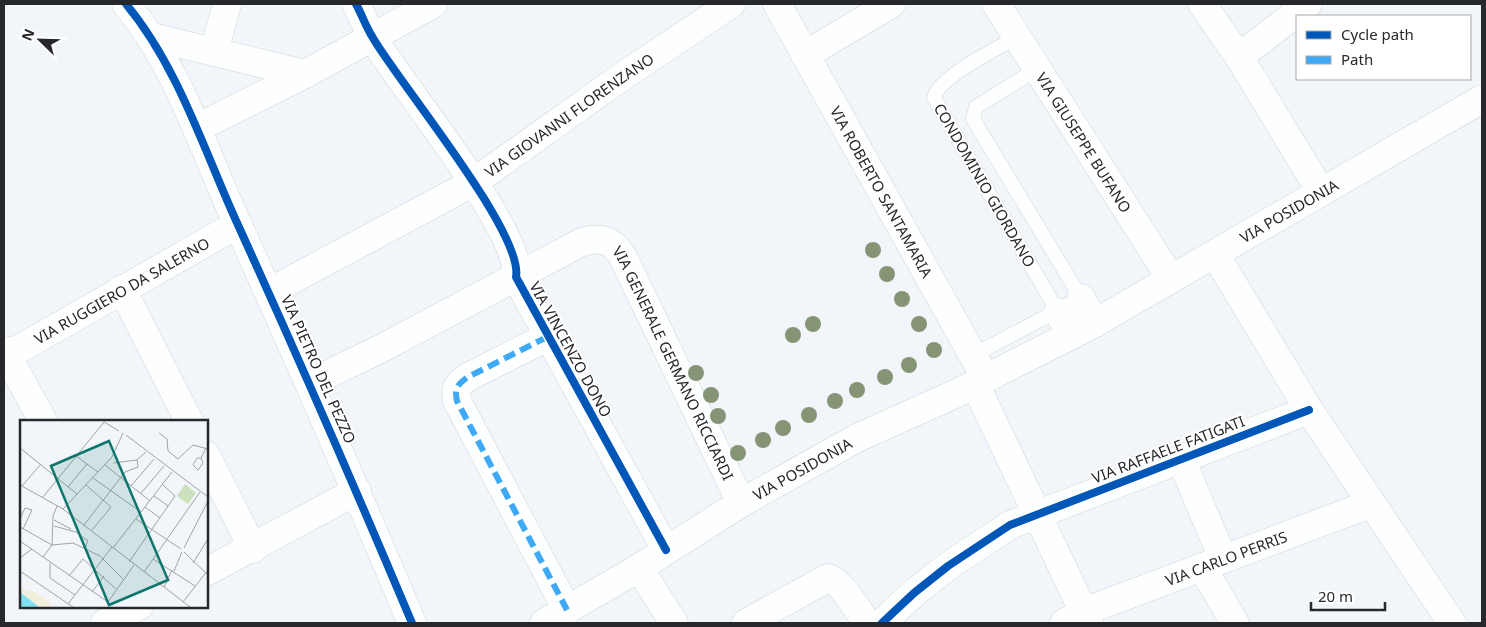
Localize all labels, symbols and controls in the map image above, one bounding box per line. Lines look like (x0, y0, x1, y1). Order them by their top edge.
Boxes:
north arrow (15, 15, 65, 65)
legend (1296, 15, 1471, 80)
text: Cycle path (1341, 24, 1414, 44)
text: N (17, 26, 39, 44)
street label: VIA GIOVANNI FLORENZANO (481, 48, 657, 181)
text: Path (1341, 49, 1373, 69)
street label: VIA GIUSEPPE BUFANO (1032, 68, 1136, 216)
street label: CONDOMINIO GIORDANO (930, 99, 1040, 271)
street label: VIA ROBERTO SANTAMARIA (826, 103, 938, 281)
street label: VIA POSIDONIA (1236, 174, 1342, 247)
street label: VIA RUGGIERO DA SALERNO (30, 232, 213, 349)
street label: VIA GENERALE GERMANO RICCIARDI (608, 242, 739, 483)
street label: VIA VINCENZO DONO (525, 278, 617, 420)
street label: VIA PIETRO DEL PEZZO (277, 292, 361, 446)
street label: VIA RAFFAELE FATIGATI (1089, 411, 1247, 487)
inset map (20, 420, 208, 607)
street label: VIA POSIDONIA (749, 433, 856, 504)
street label: VIA CARLO PERRIS (1163, 526, 1290, 590)
scale bar (1311, 580, 1385, 612)
text: 20 m (1318, 586, 1353, 606)

